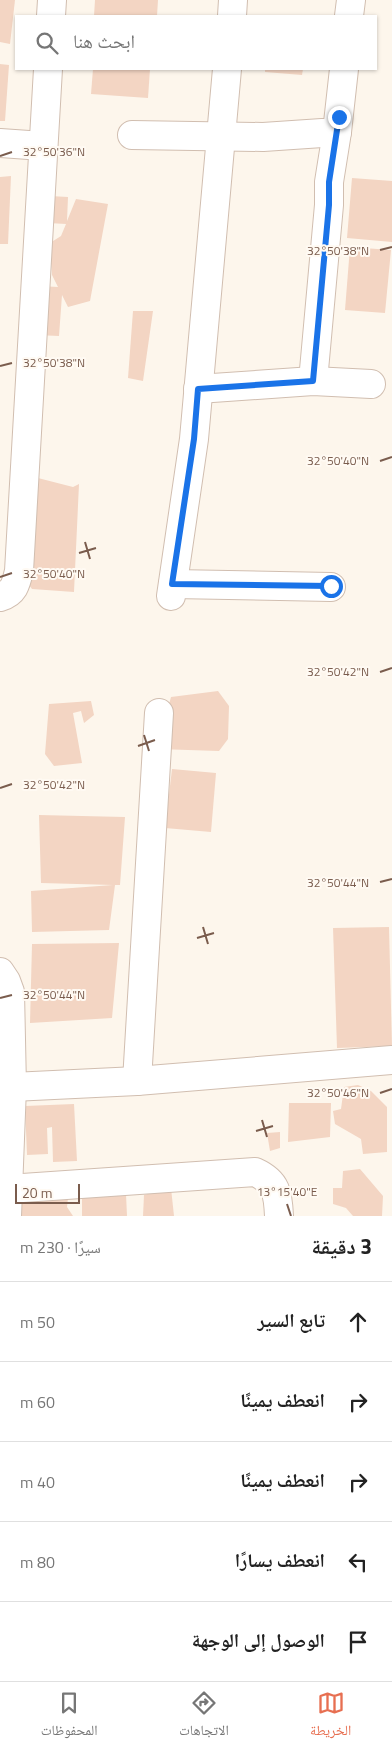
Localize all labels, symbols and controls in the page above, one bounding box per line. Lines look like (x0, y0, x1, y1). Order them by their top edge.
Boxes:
search box (15, 15, 377, 70)
text: ابحث هنا (73, 26, 135, 55)
icon: search (33, 29, 61, 57)
route end (328, 106, 351, 129)
text: 32°50'36"N (23, 142, 85, 161)
text: 32°50'38"N (307, 241, 369, 260)
text: 32°50'38"N (23, 353, 85, 372)
text: 32°50'40"N (307, 451, 369, 470)
text: 32°50'40"N (23, 564, 85, 583)
route start (320, 575, 343, 598)
text: 32°50'42"N (307, 662, 369, 681)
text: 32°50'42"N (23, 775, 85, 794)
text: 32°50'44"N (307, 873, 369, 892)
text: 32°50'44"N (23, 985, 85, 1004)
text: 32°50'46"N (307, 1083, 369, 1102)
scale bar (15, 1181, 80, 1204)
text: 20 m (22, 1182, 52, 1203)
text: 13°15'40"E (257, 1182, 318, 1201)
text: 3 دقيقة (312, 1230, 372, 1262)
text: سيرًا · 230 m (20, 1235, 101, 1259)
text: تابع السير (257, 1305, 325, 1334)
icon: ahead (344, 1308, 372, 1336)
text: 50 m (20, 1310, 55, 1334)
text: انعطف يمينًا (240, 1385, 325, 1414)
icon: right (344, 1388, 372, 1416)
text: 60 m (20, 1390, 55, 1414)
text: انعطف يمينًا (240, 1465, 325, 1494)
icon: right (344, 1468, 372, 1496)
text: 40 m (20, 1470, 55, 1494)
text: انعطف يسارًا (235, 1545, 325, 1574)
icon: left (344, 1548, 372, 1576)
text: 80 m (20, 1550, 55, 1574)
text: الوصول إلى الوجهة (192, 1625, 325, 1654)
icon: arrive (344, 1628, 372, 1656)
tab: المحفوظات (41, 1689, 98, 1744)
tab: الاتجاهات (179, 1689, 229, 1744)
tab: الخريطة (310, 1689, 351, 1744)

